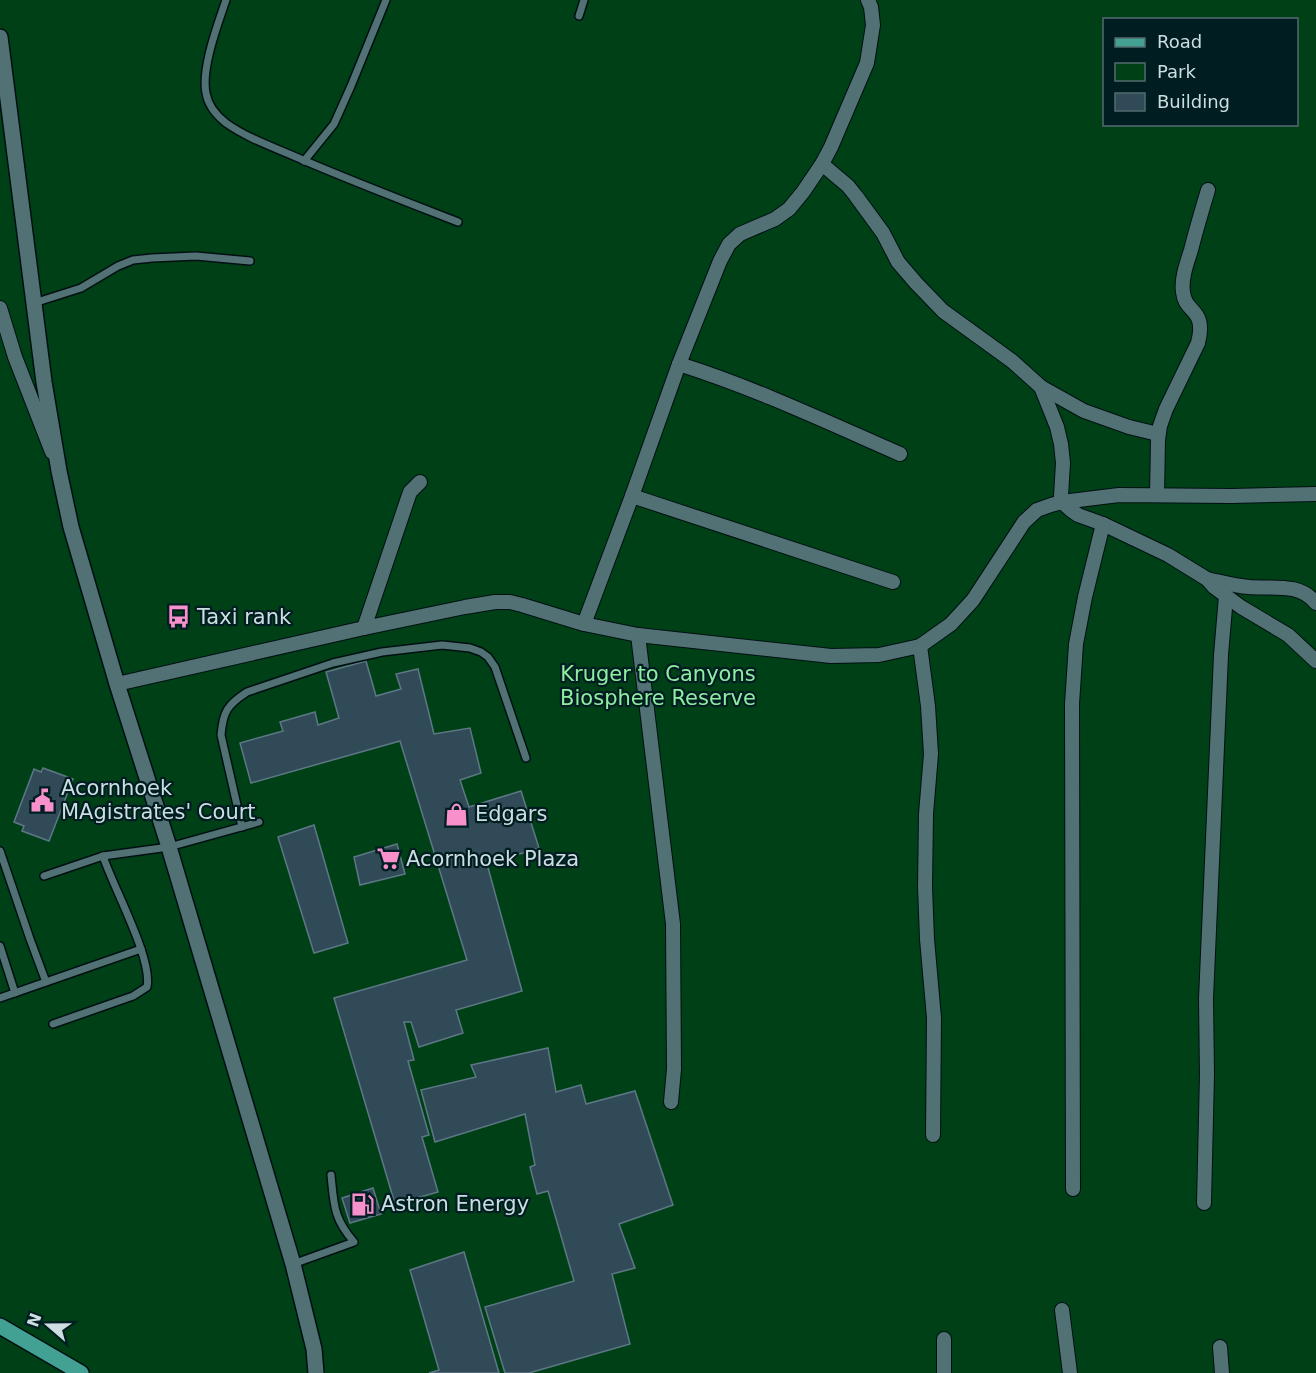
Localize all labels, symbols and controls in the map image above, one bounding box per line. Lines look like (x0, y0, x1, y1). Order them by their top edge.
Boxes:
legend (1103, 18, 1298, 126)
text: Road (1157, 31, 1202, 52)
text: Park (1157, 61, 1196, 82)
text: Building (1157, 91, 1230, 112)
bus stop icon: Taxi rank (166, 604, 192, 630)
place label: Taxi rank (196, 605, 292, 629)
park label: Kruger to Canyons Biosphere Reserve (560, 662, 756, 710)
place label: Acornhoek MAgistrates' Court (61, 776, 256, 824)
public building icon: Acornhoek MAgistrates' Court (30, 787, 56, 813)
shop icon: Edgars (444, 801, 470, 827)
place label: Edgars (475, 802, 547, 826)
supermarket icon: Acornhoek Plaza (375, 846, 401, 872)
place label: Acornhoek Plaza (406, 847, 579, 871)
fuel station icon: Astron Energy (350, 1191, 376, 1217)
place label: Astron Energy (381, 1192, 529, 1216)
north arrow (18, 1295, 78, 1355)
text: N (23, 1310, 46, 1330)

